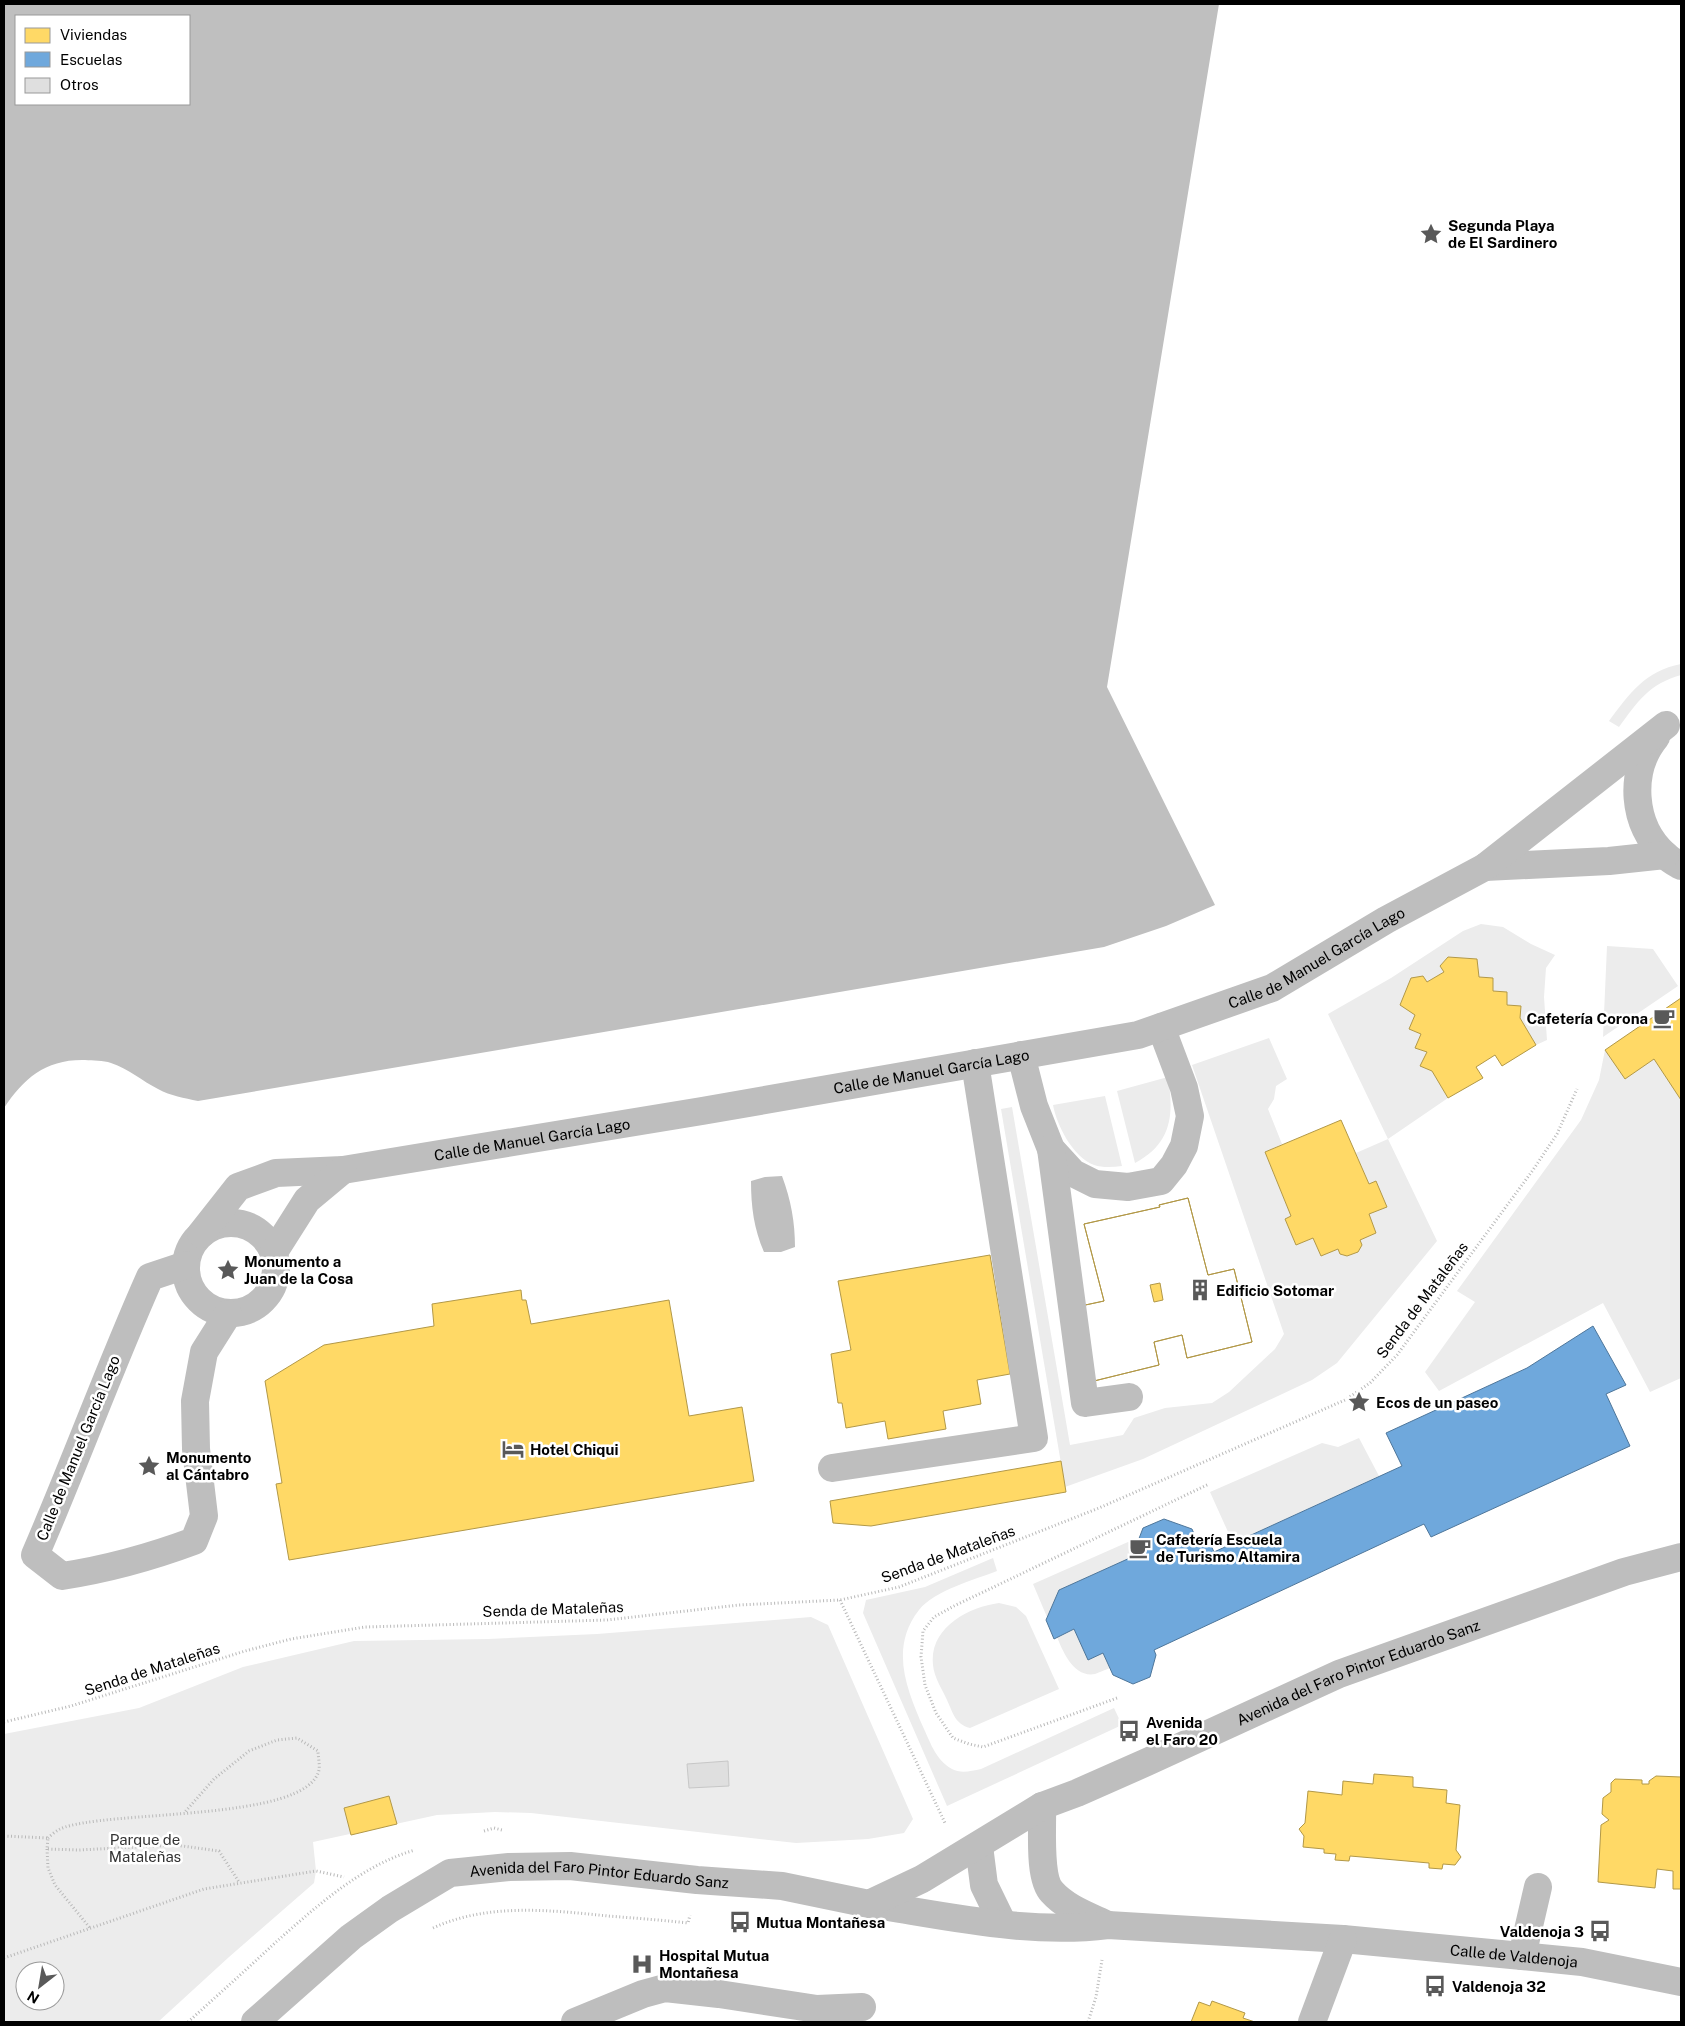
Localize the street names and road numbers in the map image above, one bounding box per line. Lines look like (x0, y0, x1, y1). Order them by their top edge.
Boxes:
street label: Calle de Manuel García Lago (1226, 903, 1407, 1011)
street label: Calle de Manuel García Lago (832, 1046, 1031, 1096)
street label: Calle de Manuel García Lago (433, 1114, 631, 1163)
street label: Senda de Mataleñas (1373, 1238, 1471, 1362)
street label: Calle de Manuel García Lago (33, 1353, 123, 1543)
street label: Senda de Mataleñas (879, 1522, 1017, 1586)
street label: Senda de Mataleñas (482, 1598, 624, 1620)
street label: Avenida del Faro Pintor Eduardo Sanz (1234, 1616, 1482, 1728)
street label: Senda de Mataleñas (82, 1639, 222, 1699)
street label: Avenida del Faro Pintor Eduardo Sanz (468, 1857, 730, 1891)
street label: Calle de Valdenoja (1449, 1941, 1579, 1970)

